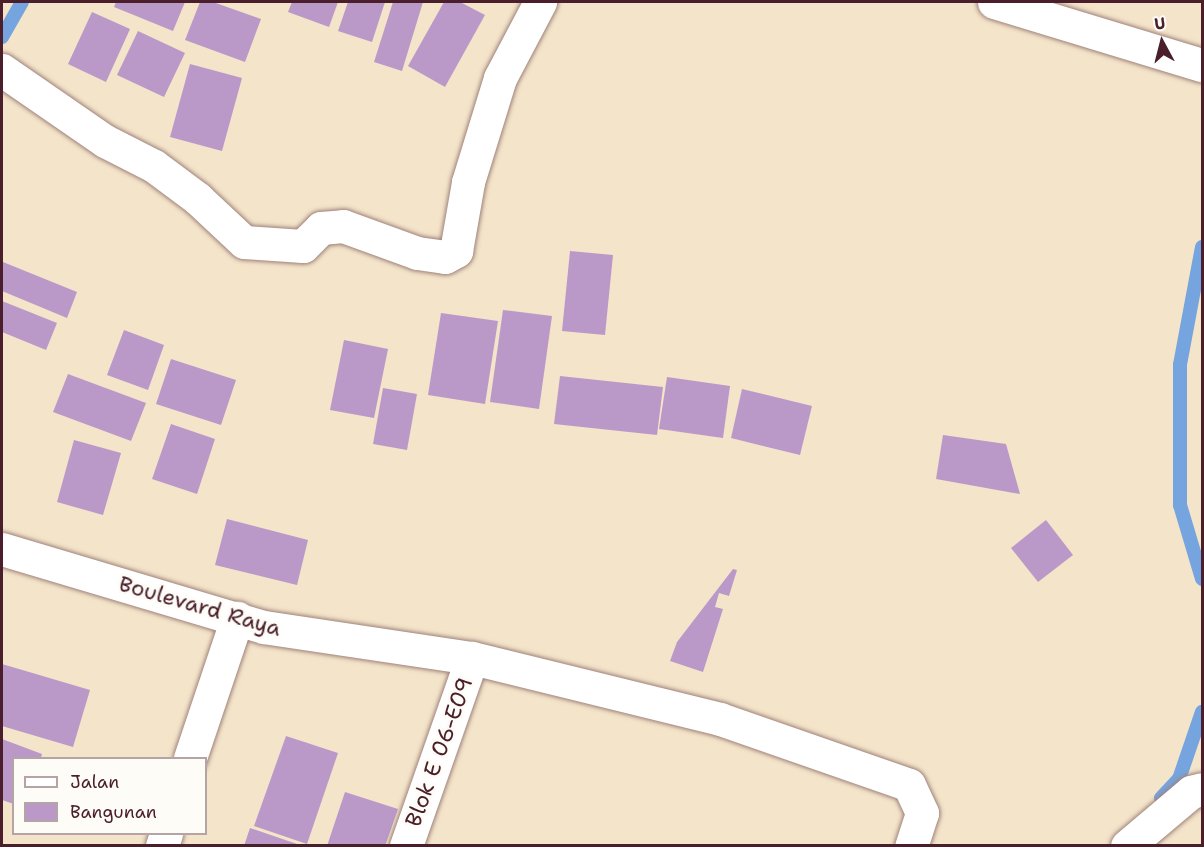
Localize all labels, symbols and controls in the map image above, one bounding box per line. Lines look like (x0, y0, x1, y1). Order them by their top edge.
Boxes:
north arrow (1132, 12, 1192, 72)
text: U (1153, 13, 1166, 35)
street label: Boulevard Raya (116, 570, 284, 642)
street label: Blok E 06-E09 (400, 674, 478, 830)
legend (12, 757, 207, 835)
text: Jalan (70, 770, 119, 794)
text: Bangunan (70, 800, 157, 824)

